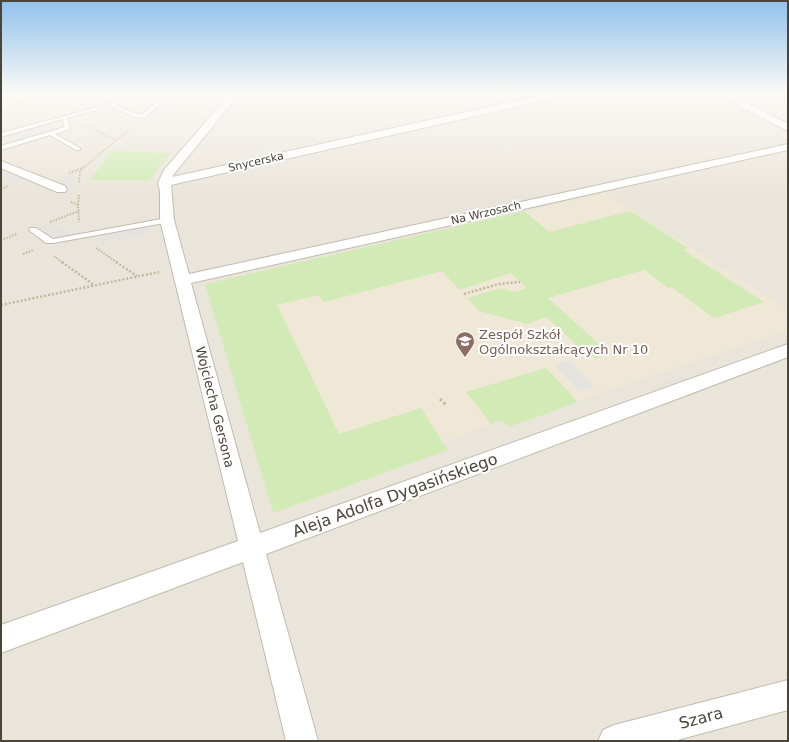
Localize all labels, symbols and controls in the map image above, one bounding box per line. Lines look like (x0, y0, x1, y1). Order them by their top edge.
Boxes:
street label: Snycerska (227, 149, 285, 175)
street label: Na Wrzosach (450, 199, 522, 227)
place label: Zespół Szkół Ogólnokształcących Nr 10 (479, 327, 648, 357)
school or university icon: Zespół Szkół Ogólnokształcących Nr 10 (454, 330, 476, 358)
street label: Wojciecha Gersona (193, 345, 237, 469)
street label: Aleja Adolfa Dygasińskiego (290, 449, 500, 541)
street label: Szara (677, 703, 725, 733)

